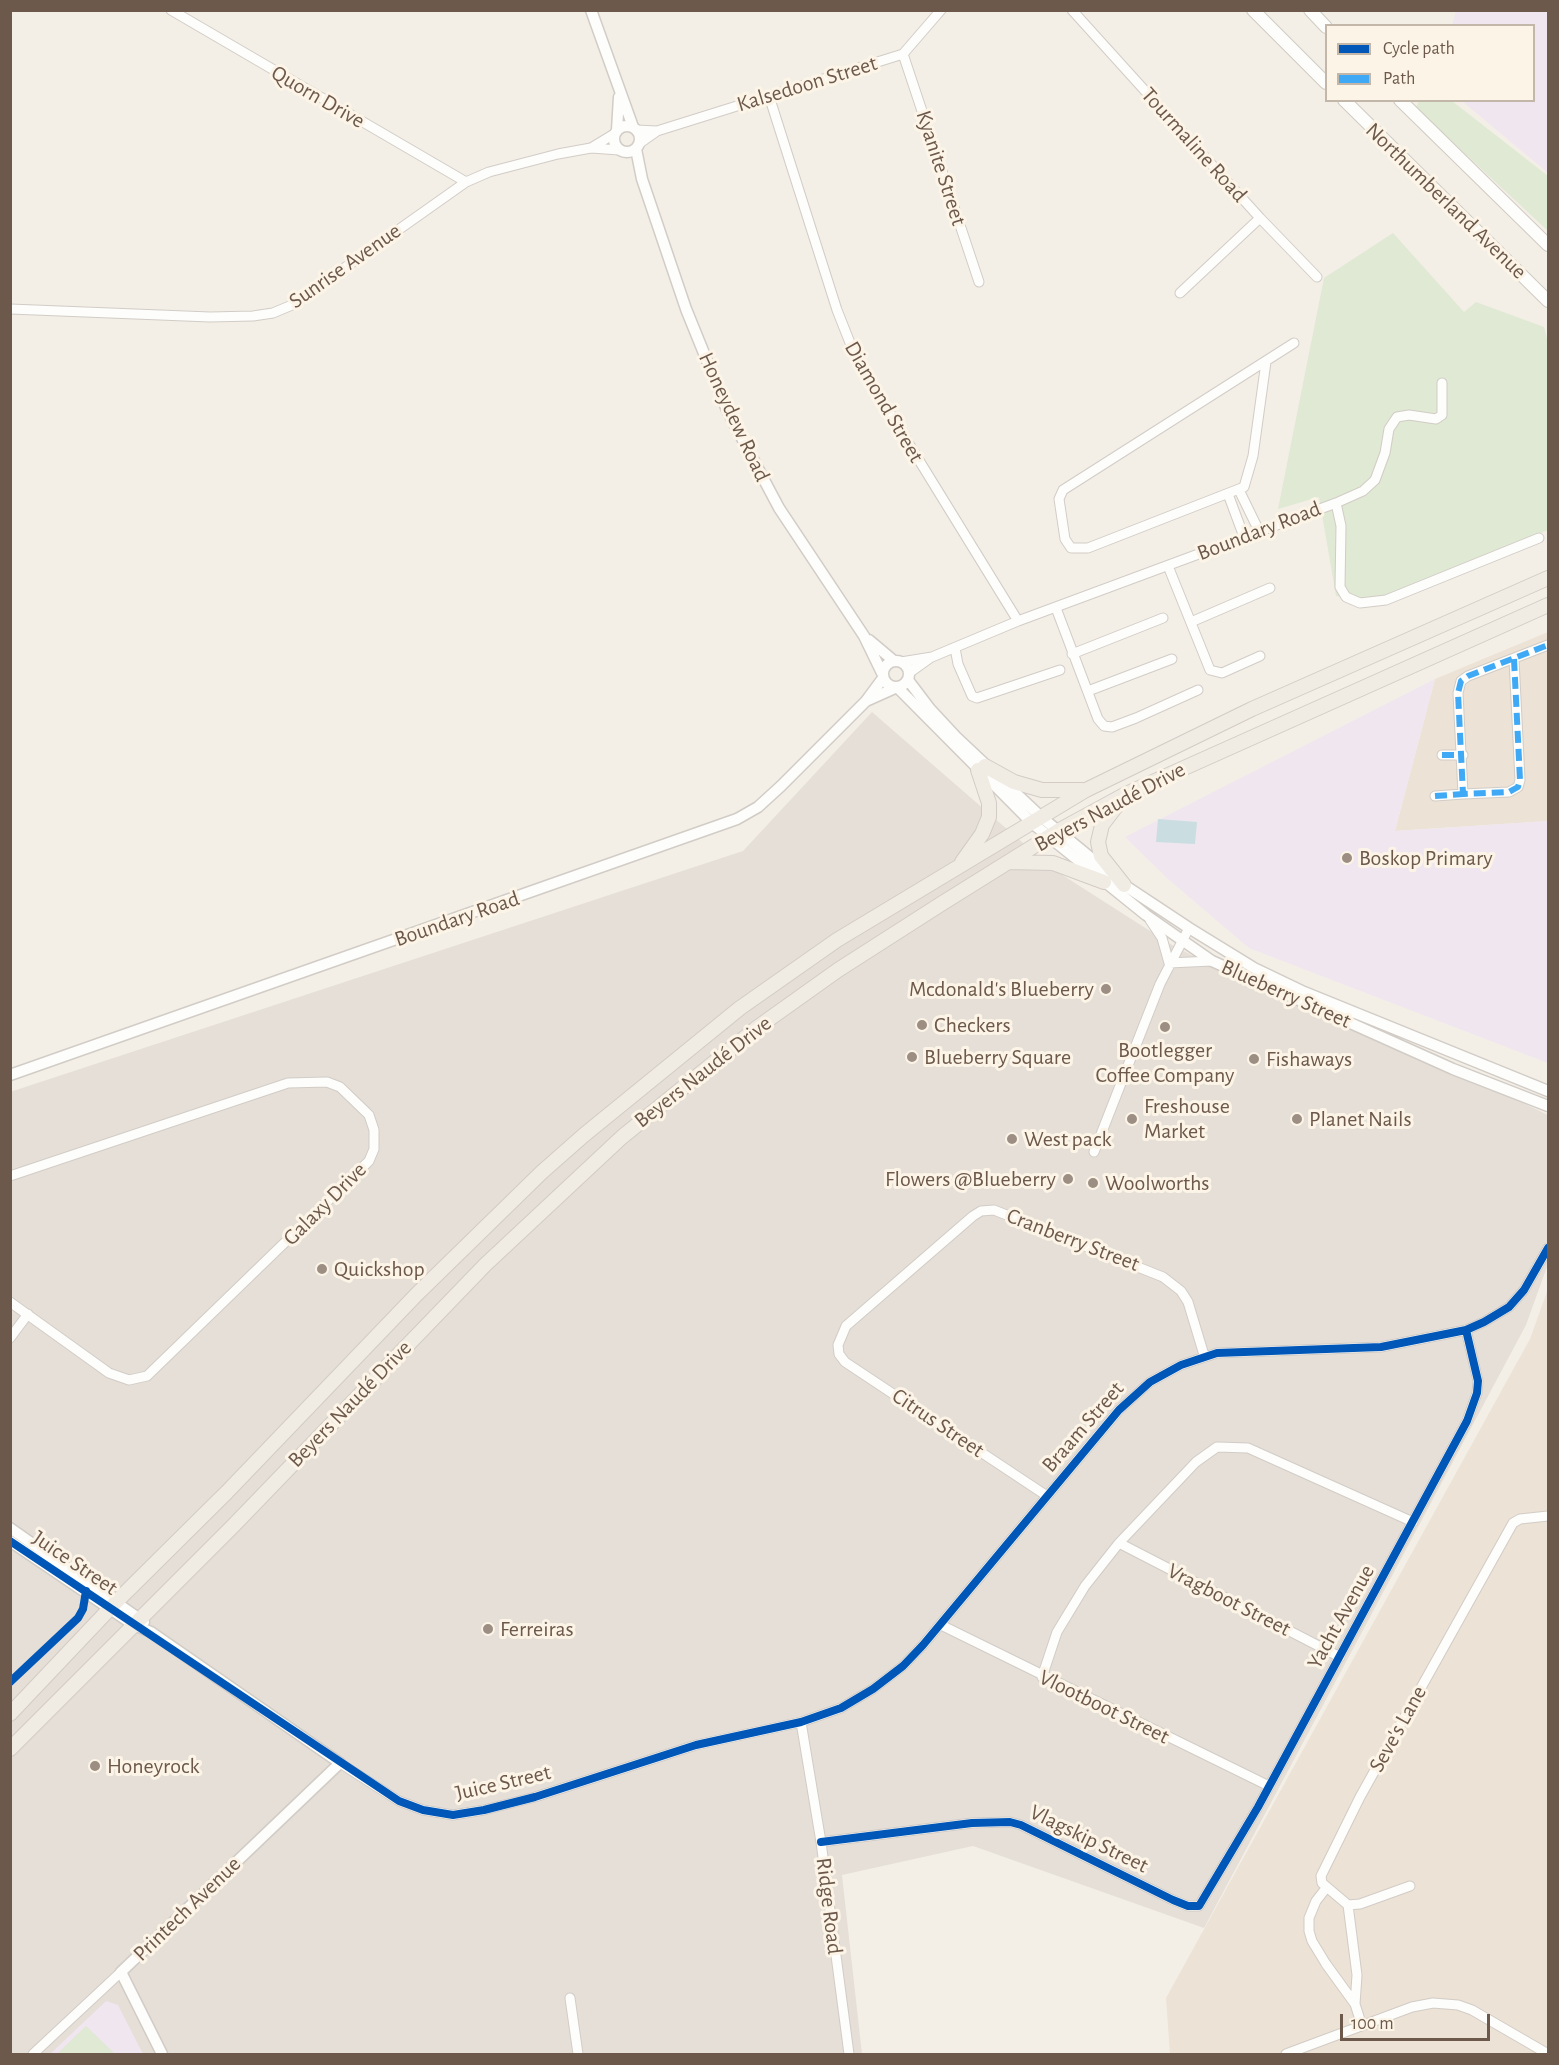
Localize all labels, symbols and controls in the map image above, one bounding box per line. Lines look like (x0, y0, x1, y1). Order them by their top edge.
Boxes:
legend (1325, 24, 1535, 102)
text: Cycle path (1383, 40, 1455, 58)
street label: Kalsedoon Street (734, 50, 880, 118)
street label: Quorn Drive (267, 60, 369, 134)
text: Path (1383, 70, 1415, 88)
street label: Tourmaline Road (1135, 82, 1253, 208)
street label: Kyanite Street (910, 107, 972, 229)
street label: Northumberland Avenue (1360, 117, 1532, 285)
street label: Sunrise Avenue (284, 218, 406, 314)
street label: Diamond Street (839, 337, 929, 467)
street label: Honeydew Road (693, 348, 775, 486)
street label: Boundary Road (1193, 495, 1325, 567)
street label: Beyers Naudé Drive (1030, 756, 1190, 858)
place label: Boskop Primary (1359, 845, 1493, 871)
marker: Boskop Primary (1340, 851, 1354, 865)
street label: Boundary Road (391, 885, 523, 953)
street label: Blueberry Street (1217, 954, 1355, 1034)
place label: Mcdonald's Blueberry (909, 976, 1094, 1002)
marker: Mcdonald's Blueberry (1099, 982, 1113, 996)
street label: Beyers Naudé Drive (629, 1010, 777, 1134)
place label: Checkers (934, 1012, 1011, 1038)
marker: Checkers (915, 1018, 929, 1032)
marker: Bootlegger Coffee Company (1158, 1020, 1172, 1034)
place label: Bootlegger Coffee Company (1096, 1037, 1234, 1088)
place label: Blueberry Square (924, 1044, 1071, 1070)
place label: Fishaways (1266, 1046, 1352, 1072)
marker: Blueberry Square (905, 1050, 919, 1064)
marker: Fishaways (1247, 1052, 1261, 1066)
place label: Freshouse Market (1144, 1093, 1230, 1144)
place label: Planet Nails (1309, 1106, 1412, 1132)
marker: Freshouse Market (1125, 1112, 1139, 1126)
marker: Planet Nails (1290, 1112, 1304, 1126)
place label: West pack (1024, 1126, 1111, 1152)
marker: West pack (1005, 1132, 1019, 1146)
street label: Galaxy Drive (278, 1157, 372, 1251)
place label: Flowers @Blueberry (885, 1166, 1056, 1192)
place label: Woolworths (1105, 1170, 1209, 1196)
marker: Flowers @Blueberry (1061, 1172, 1075, 1186)
marker: Woolworths (1086, 1176, 1100, 1190)
street label: Cranberry Street (1003, 1203, 1143, 1277)
place label: Quickshop (334, 1256, 425, 1282)
marker: Quickshop (315, 1262, 329, 1276)
street label: Beyers Naudé Drive (283, 1335, 417, 1473)
street label: Braam Street (1036, 1376, 1130, 1478)
street label: Citrus Street (887, 1383, 989, 1463)
street label: Juice Street (27, 1525, 123, 1601)
street label: Vragboot Street (1163, 1558, 1295, 1642)
street label: Yacht Avenue (1302, 1560, 1380, 1674)
place label: Ferreiras (500, 1616, 574, 1642)
marker: Ferreiras (481, 1622, 495, 1636)
street label: Vlootboot Street (1035, 1664, 1173, 1750)
street label: Seve's Lane (1363, 1681, 1433, 1777)
place label: Honeyrock (107, 1753, 199, 1779)
marker: Honeyrock (88, 1759, 102, 1773)
street label: Juice Street (453, 1759, 553, 1807)
street label: Vlagskip Street (1025, 1799, 1153, 1879)
street label: Printech Avenue (128, 1851, 246, 1967)
street label: Ridge Road (810, 1856, 848, 1956)
scale bar (1343, 2002, 1493, 2040)
text: 100 m (1351, 2015, 1394, 2033)

